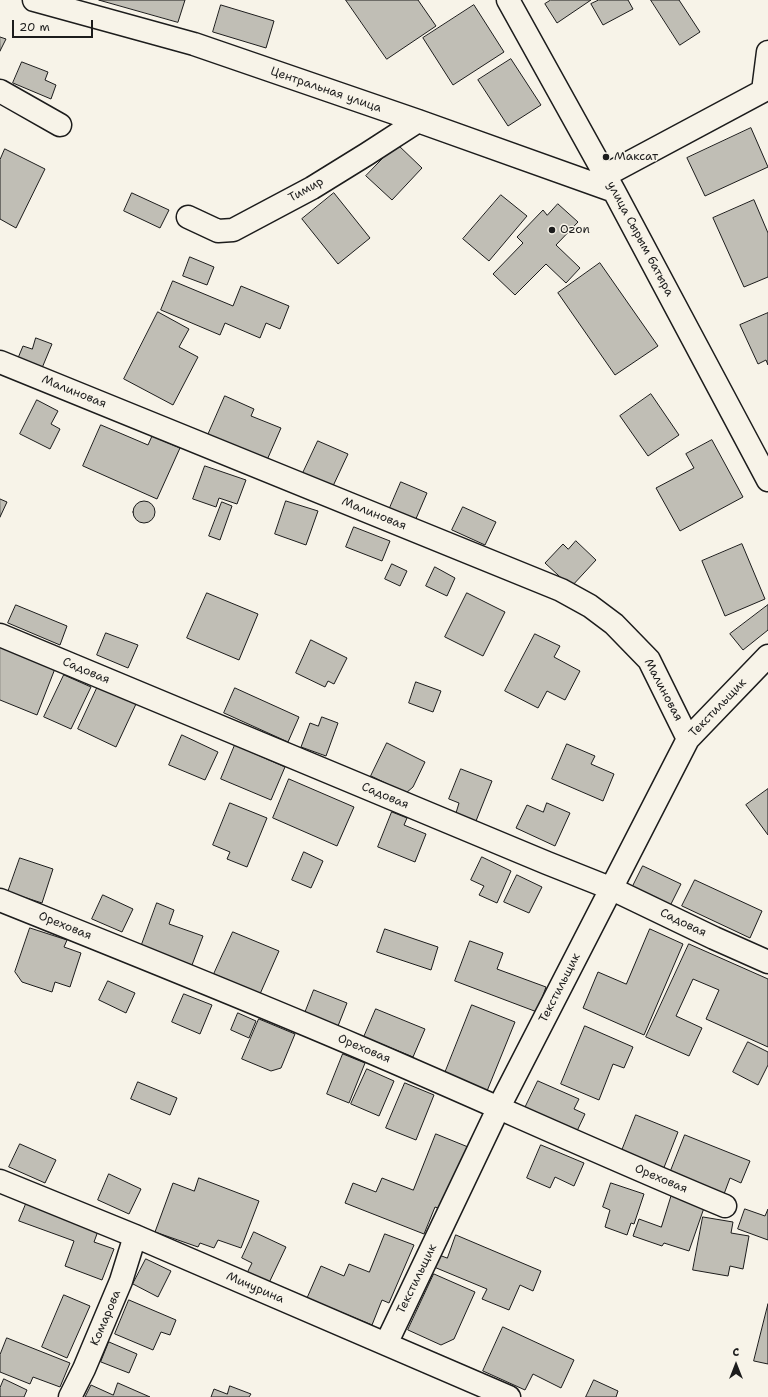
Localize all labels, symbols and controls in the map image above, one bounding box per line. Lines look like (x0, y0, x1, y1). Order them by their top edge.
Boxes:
scale bar (14, 12, 95, 38)
text: 20 m (19, 19, 50, 35)
street label: Центральная улица (268, 64, 384, 116)
place label: Максат (614, 150, 658, 164)
marker: Максат (601, 152, 611, 162)
street label: Тимир (286, 174, 326, 206)
street label: улица Сырым батыра (603, 179, 677, 299)
place label: Ozon (560, 223, 590, 237)
marker: Ozon (547, 225, 557, 235)
street label: Малиновая (40, 372, 108, 412)
street label: Малиновая (340, 494, 408, 534)
street label: Садовая (60, 655, 112, 687)
street label: Малиновая (641, 656, 685, 724)
street label: Текстильщик (686, 676, 750, 740)
street label: Садовая (359, 780, 411, 812)
street label: Садовая (657, 906, 709, 940)
street label: Ореховая (36, 909, 94, 943)
street label: Текстильщик (536, 951, 584, 1025)
street label: Ореховая (335, 1031, 393, 1067)
street label: Ореховая (632, 1161, 690, 1197)
street label: Текстильщик (394, 1242, 440, 1316)
street label: Мичурина (224, 1269, 286, 1307)
street label: Комарова (88, 1288, 124, 1348)
north arrow (716, 1345, 756, 1385)
text: С (733, 1345, 739, 1360)

